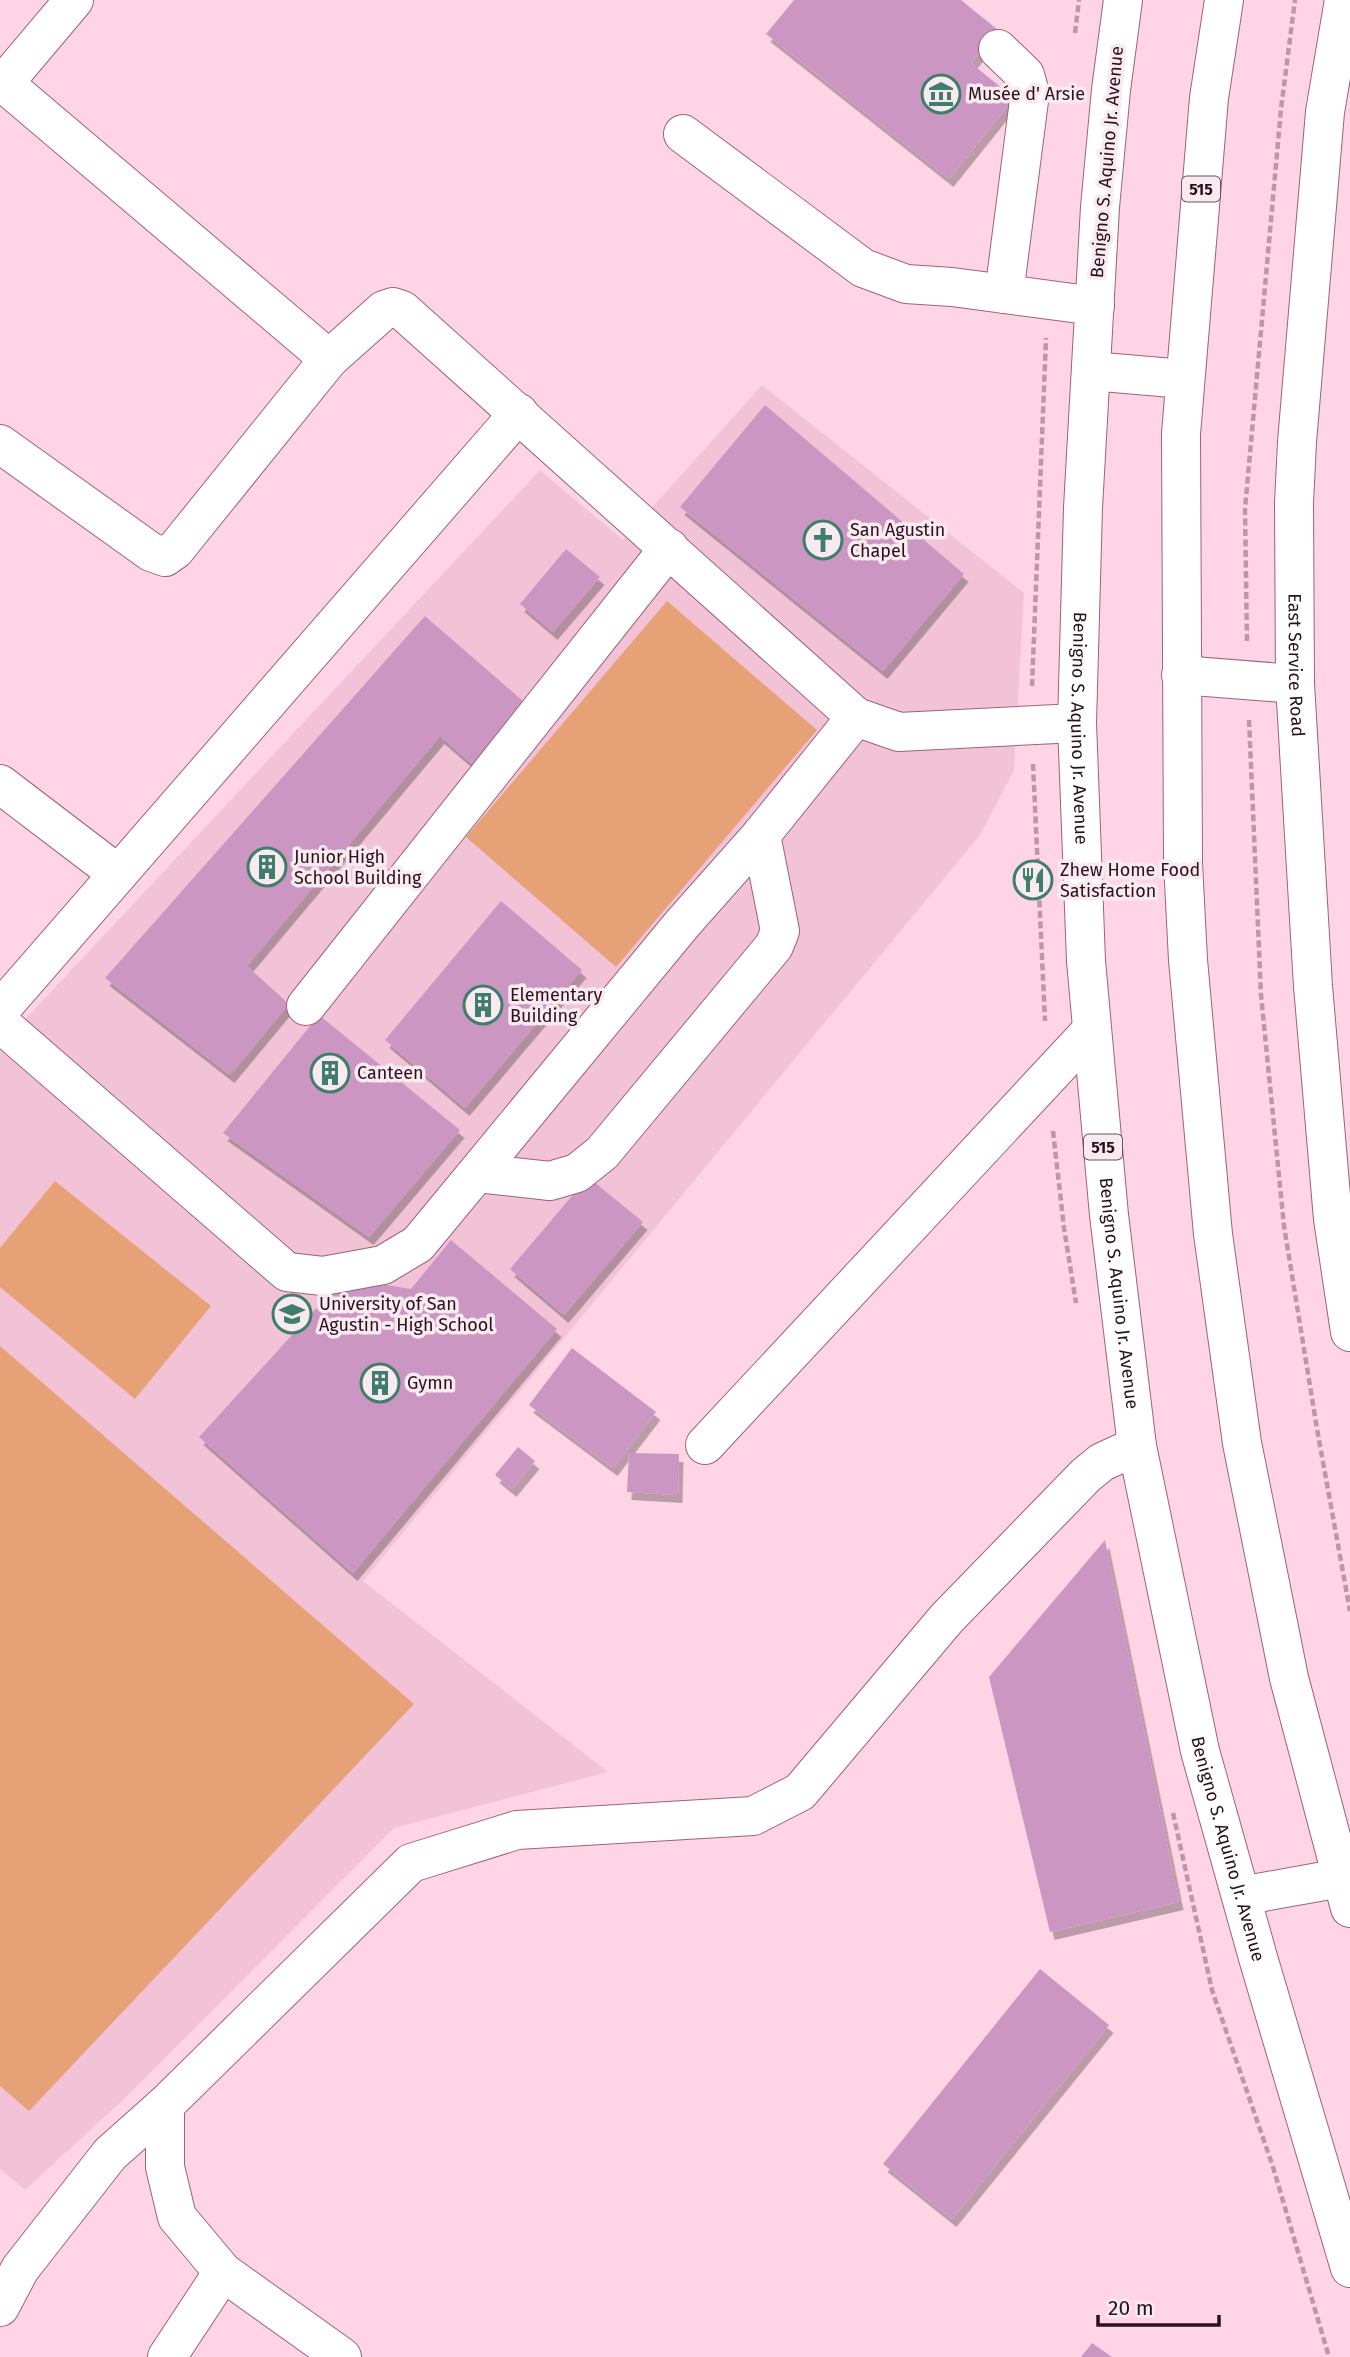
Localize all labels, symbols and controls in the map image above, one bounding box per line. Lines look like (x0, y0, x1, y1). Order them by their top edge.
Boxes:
street label: Benigno S. Aquino Jr. Avenue (1086, 45, 1128, 279)
museum icon: Musée d' Arsie (920, 73, 962, 115)
place label: Musée d' Arsie (968, 83, 1085, 105)
road number: 515 (1182, 176, 1220, 202)
church icon: San Agustin Chapel (802, 519, 844, 561)
place label: San Agustin Chapel (850, 519, 945, 562)
street label: East Service Road (1283, 593, 1309, 738)
street label: Benigno S. Aquino Jr. Avenue (1066, 611, 1093, 845)
building icon: Junior High School Building (246, 846, 288, 888)
place label: Junior High School Building (294, 846, 422, 889)
restaurant icon: Zhew Home Food Satisfaction (1012, 859, 1054, 901)
place label: Zhew Home Food Satisfaction (1060, 859, 1200, 902)
building icon: Elementary Building (462, 984, 504, 1026)
place label: Elementary Building (510, 984, 602, 1027)
building icon: Canteen (309, 1052, 351, 1094)
place label: Canteen (357, 1062, 424, 1084)
road number: 515 (1084, 1134, 1122, 1160)
street label: Benigno S. Aquino Jr. Avenue (1095, 1177, 1143, 1410)
school or university icon: University of San Agustin - High School (271, 1293, 313, 1335)
place label: University of San Agustin - High School (319, 1293, 494, 1336)
building icon: Gymn (359, 1362, 401, 1404)
place label: Gymn (407, 1372, 453, 1394)
street label: Benigno S. Aquino Jr. Avenue (1186, 1734, 1270, 1964)
scale bar (1098, 2284, 1219, 2328)
text: 20 m (1108, 2295, 1154, 2321)

